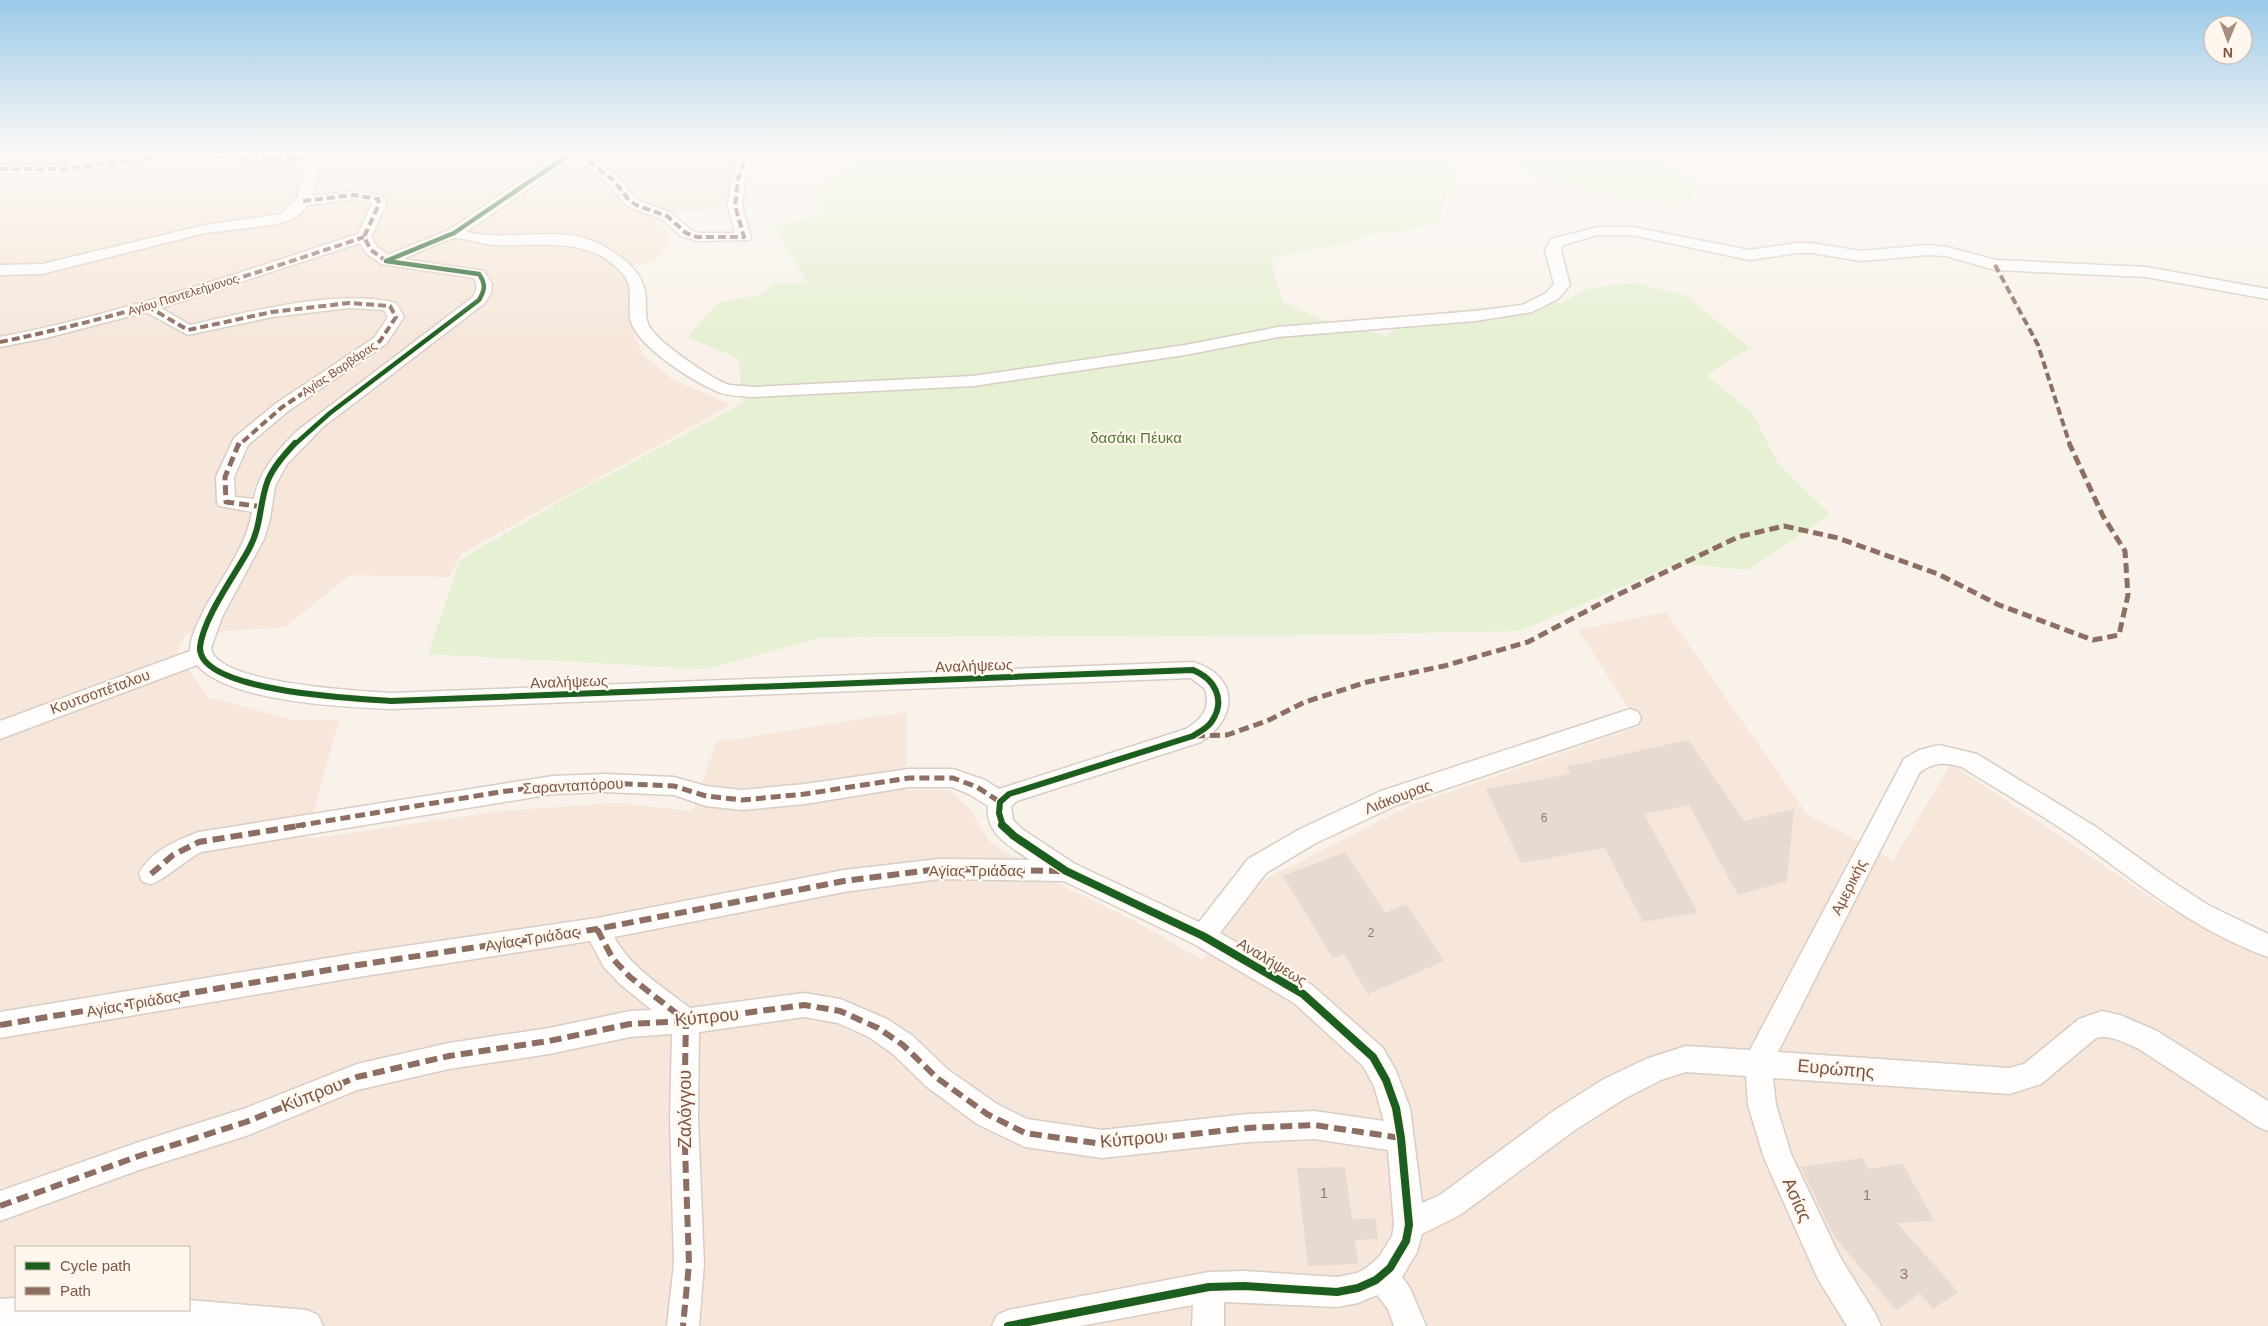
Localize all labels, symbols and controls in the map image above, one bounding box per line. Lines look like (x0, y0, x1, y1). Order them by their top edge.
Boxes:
north arrow (2203, 15, 2253, 65)
text: N (2223, 45, 2233, 61)
street label: Αγίου Παντελεήμονος (126, 271, 240, 318)
street label: Αγίας Βαρβάρας (299, 339, 379, 399)
park label: δασάκι Πέυκα (1090, 429, 1182, 446)
street label: Αναλήψεως (935, 656, 1013, 675)
street label: Κουτσοπέταλου (48, 666, 152, 717)
street label: Αναλήψεως (530, 672, 608, 691)
street label: Σαρανταπόρου (522, 774, 624, 797)
street label: Λιάκουρας (1362, 776, 1434, 817)
house number: 6 (1541, 811, 1548, 825)
street label: Αμερικής (1827, 856, 1870, 917)
street label: Αγίας Τριάδας (929, 862, 1023, 879)
street label: Αγίας Τριάδας (484, 923, 580, 954)
house number: 2 (1368, 926, 1375, 940)
street label: Αναλήψεως (1234, 934, 1310, 989)
street label: Αγίας Τριάδας (85, 987, 181, 1020)
street label: Κύπρου (674, 1004, 740, 1030)
street label: Ευρώπης (1797, 1056, 1876, 1082)
street label: Ζαλόγγου (675, 1070, 695, 1148)
street label: Κύπρου (278, 1074, 346, 1116)
street label: Κύπρου (1099, 1126, 1165, 1152)
street label: Ασίας (1778, 1175, 1816, 1225)
house number: 1 (1320, 1184, 1328, 1201)
house number: 1 (1863, 1186, 1871, 1203)
legend (15, 1246, 190, 1311)
text: Cycle path (60, 1257, 131, 1274)
house number: 3 (1900, 1265, 1908, 1282)
text: Path (60, 1282, 91, 1299)

